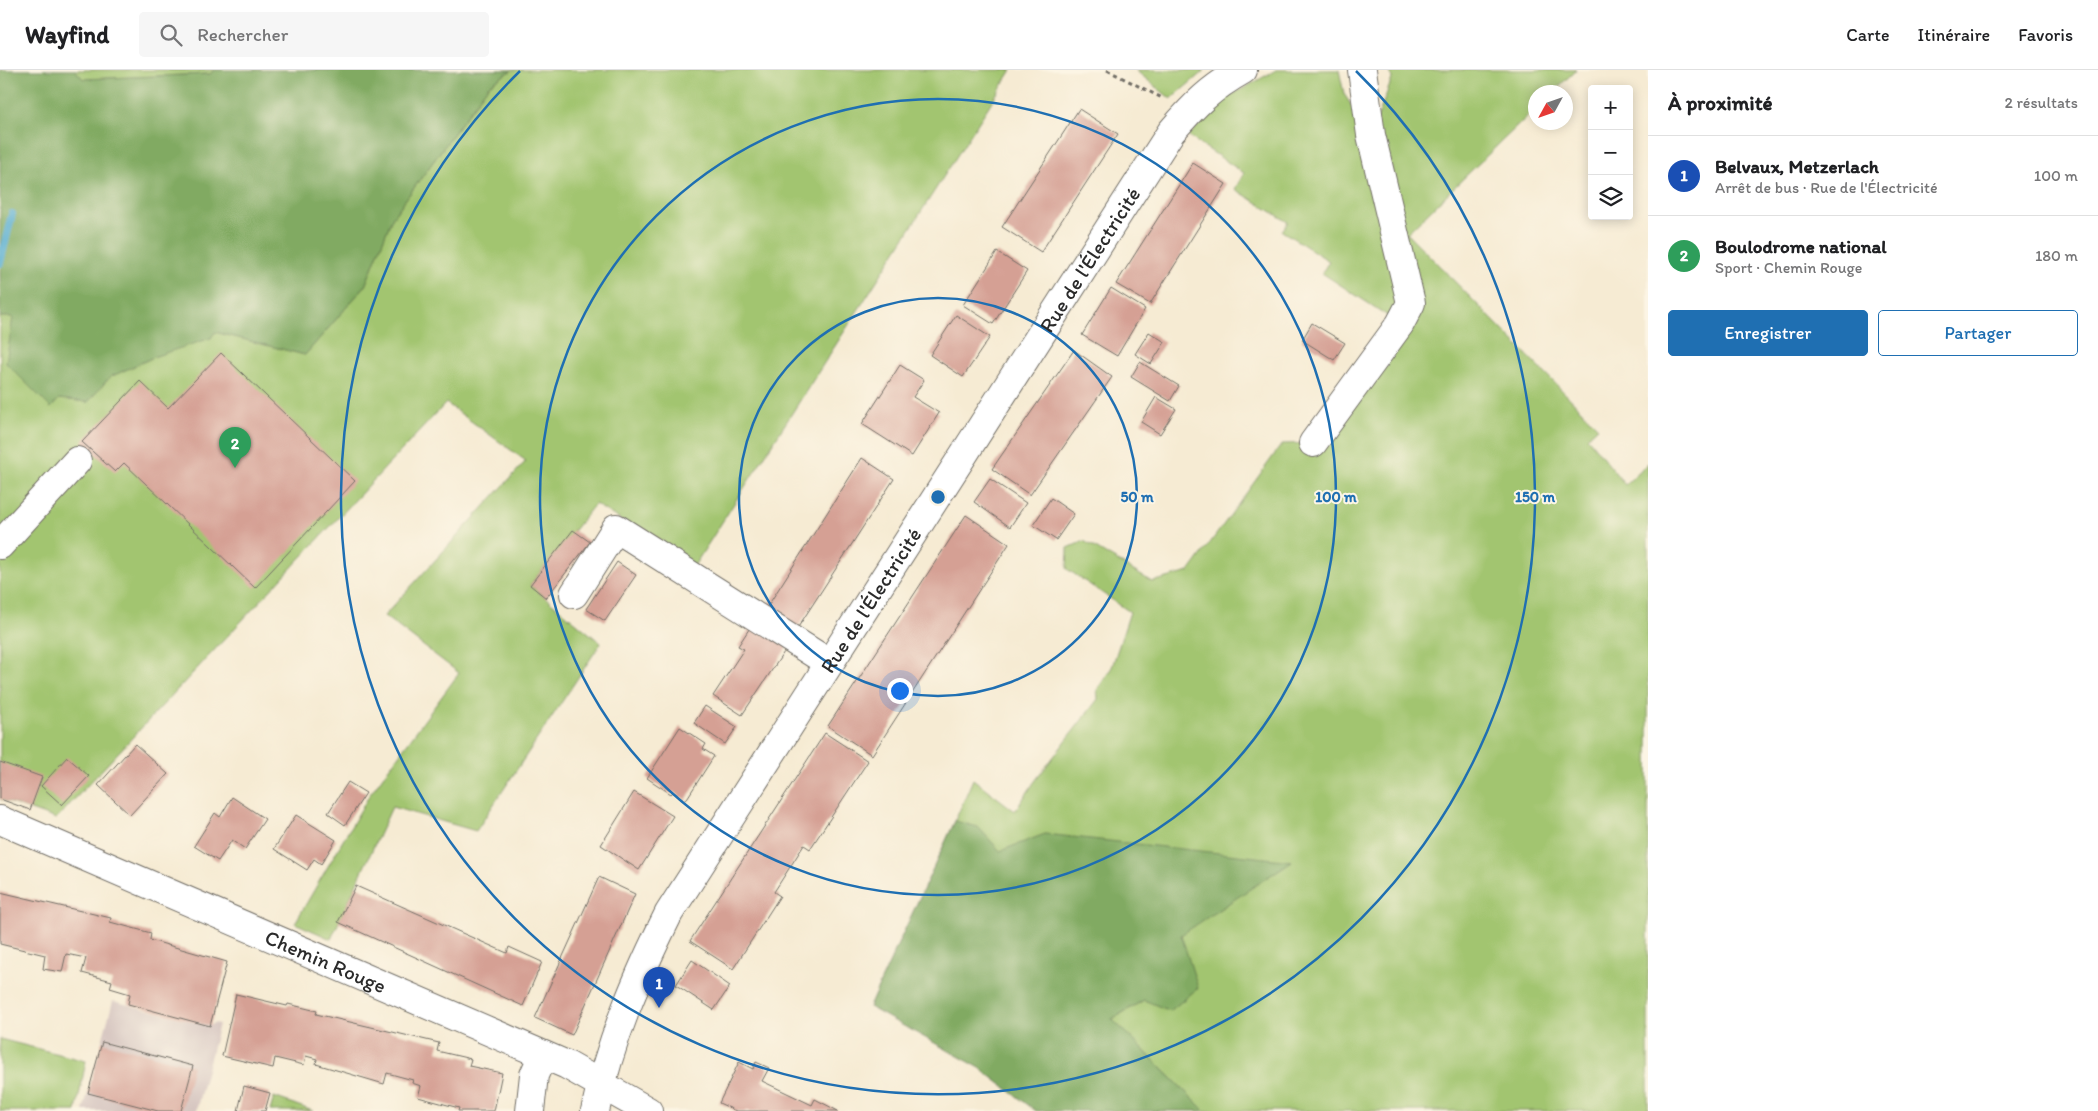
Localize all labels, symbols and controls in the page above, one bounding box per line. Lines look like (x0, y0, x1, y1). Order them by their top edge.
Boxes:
search box (139, 12, 489, 57)
text: Wayfind (25, 20, 109, 49)
icon: search (157, 21, 185, 49)
text: Rechercher (197, 23, 288, 46)
text: Carte (1846, 24, 1890, 46)
text: Itinéraire (1918, 24, 1990, 46)
text: Favoris (2018, 24, 2073, 46)
north arrow (1528, 85, 1573, 130)
map controls (1588, 85, 1633, 220)
button: + (1588, 85, 1633, 130)
text: À proximité (1668, 90, 1773, 115)
text: 2 résultats (2004, 93, 2078, 112)
button: − (1588, 130, 1633, 175)
text: Belvaux, Metzerlach (1715, 155, 1879, 178)
text: 1 (1680, 166, 1688, 185)
text: 100 m (2034, 166, 2078, 185)
button: layers (1588, 175, 1633, 220)
text: Arrêt de bus · Rue de l'Électricité (1715, 178, 1938, 197)
street label: Rue de l'Électricité (1033, 182, 1145, 337)
text: Boulodrome national (1715, 235, 1887, 258)
text: 2 (1680, 246, 1688, 265)
text: 180 m (2035, 246, 2078, 265)
text: Sport · Chemin Rouge (1715, 258, 1862, 277)
button: Enregistrer (1668, 310, 1868, 356)
button: Partager (1878, 310, 2078, 356)
pin: 2 (219, 427, 251, 468)
centre of rings (929, 488, 947, 506)
text: 50 m (1120, 488, 1154, 506)
text: 100 m (1315, 488, 1357, 506)
text: 150 m (1515, 488, 1555, 506)
street label: Rue de l'Électricité (814, 523, 926, 677)
your location (887, 678, 913, 704)
street label: Chemin Rouge (261, 924, 390, 998)
pin: 1 (643, 967, 675, 1008)

